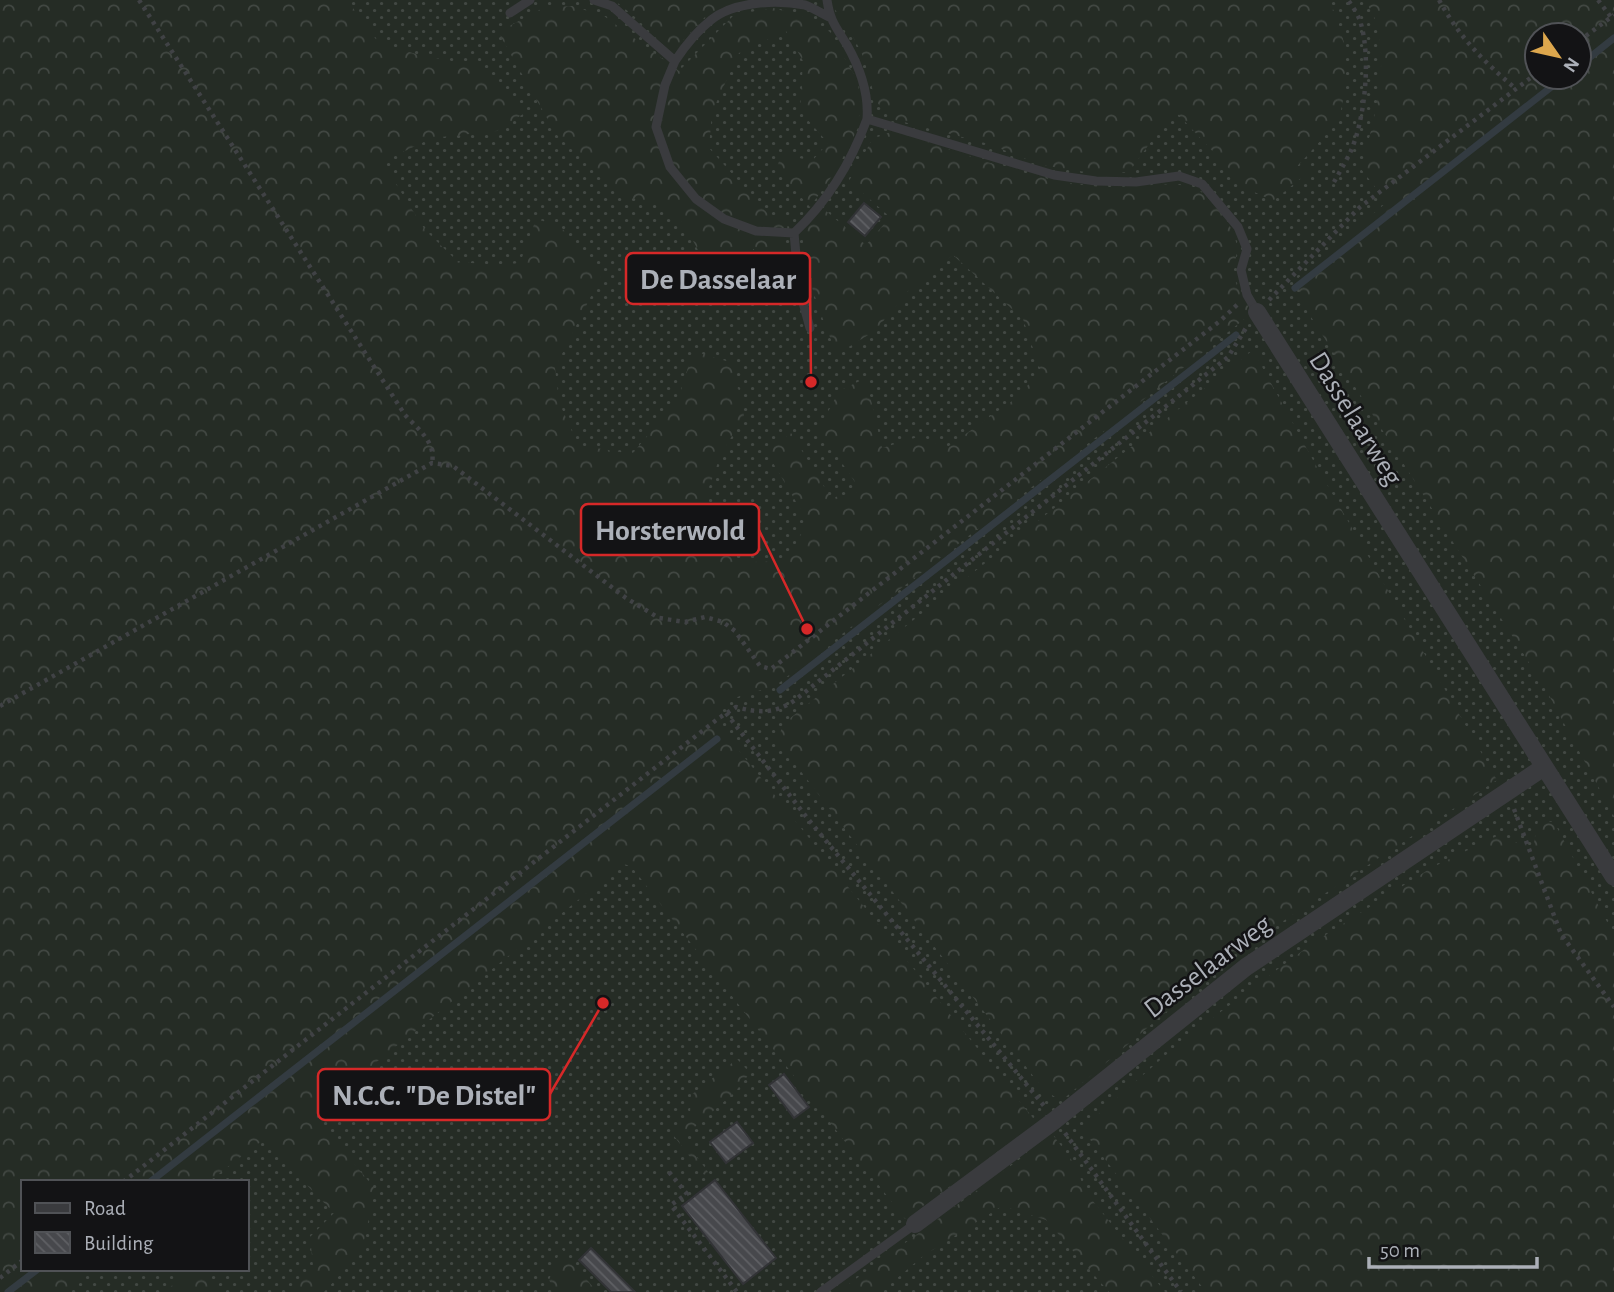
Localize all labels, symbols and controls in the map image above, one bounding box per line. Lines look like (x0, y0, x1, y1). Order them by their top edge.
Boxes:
north arrow (1523, 21, 1593, 91)
text: N (1559, 54, 1582, 75)
callout: De Dasselaar (626, 253, 810, 304)
text: De Dasselaar (640, 265, 797, 295)
street label: Dasselaarweg (1303, 347, 1407, 491)
callout: Horsterwold (581, 504, 759, 555)
text: Horsterwold (595, 516, 746, 546)
street label: Dasselaarweg (1139, 910, 1277, 1024)
callout: N.C.C. "De Distel" (318, 1069, 550, 1120)
text: N.C.C. "De Distel" (332, 1081, 536, 1111)
legend (21, 1180, 248, 1271)
text: Road (84, 1198, 126, 1219)
scale bar (1369, 1226, 1537, 1270)
text: Building (84, 1233, 154, 1254)
text: 50 m (1380, 1240, 1420, 1261)

